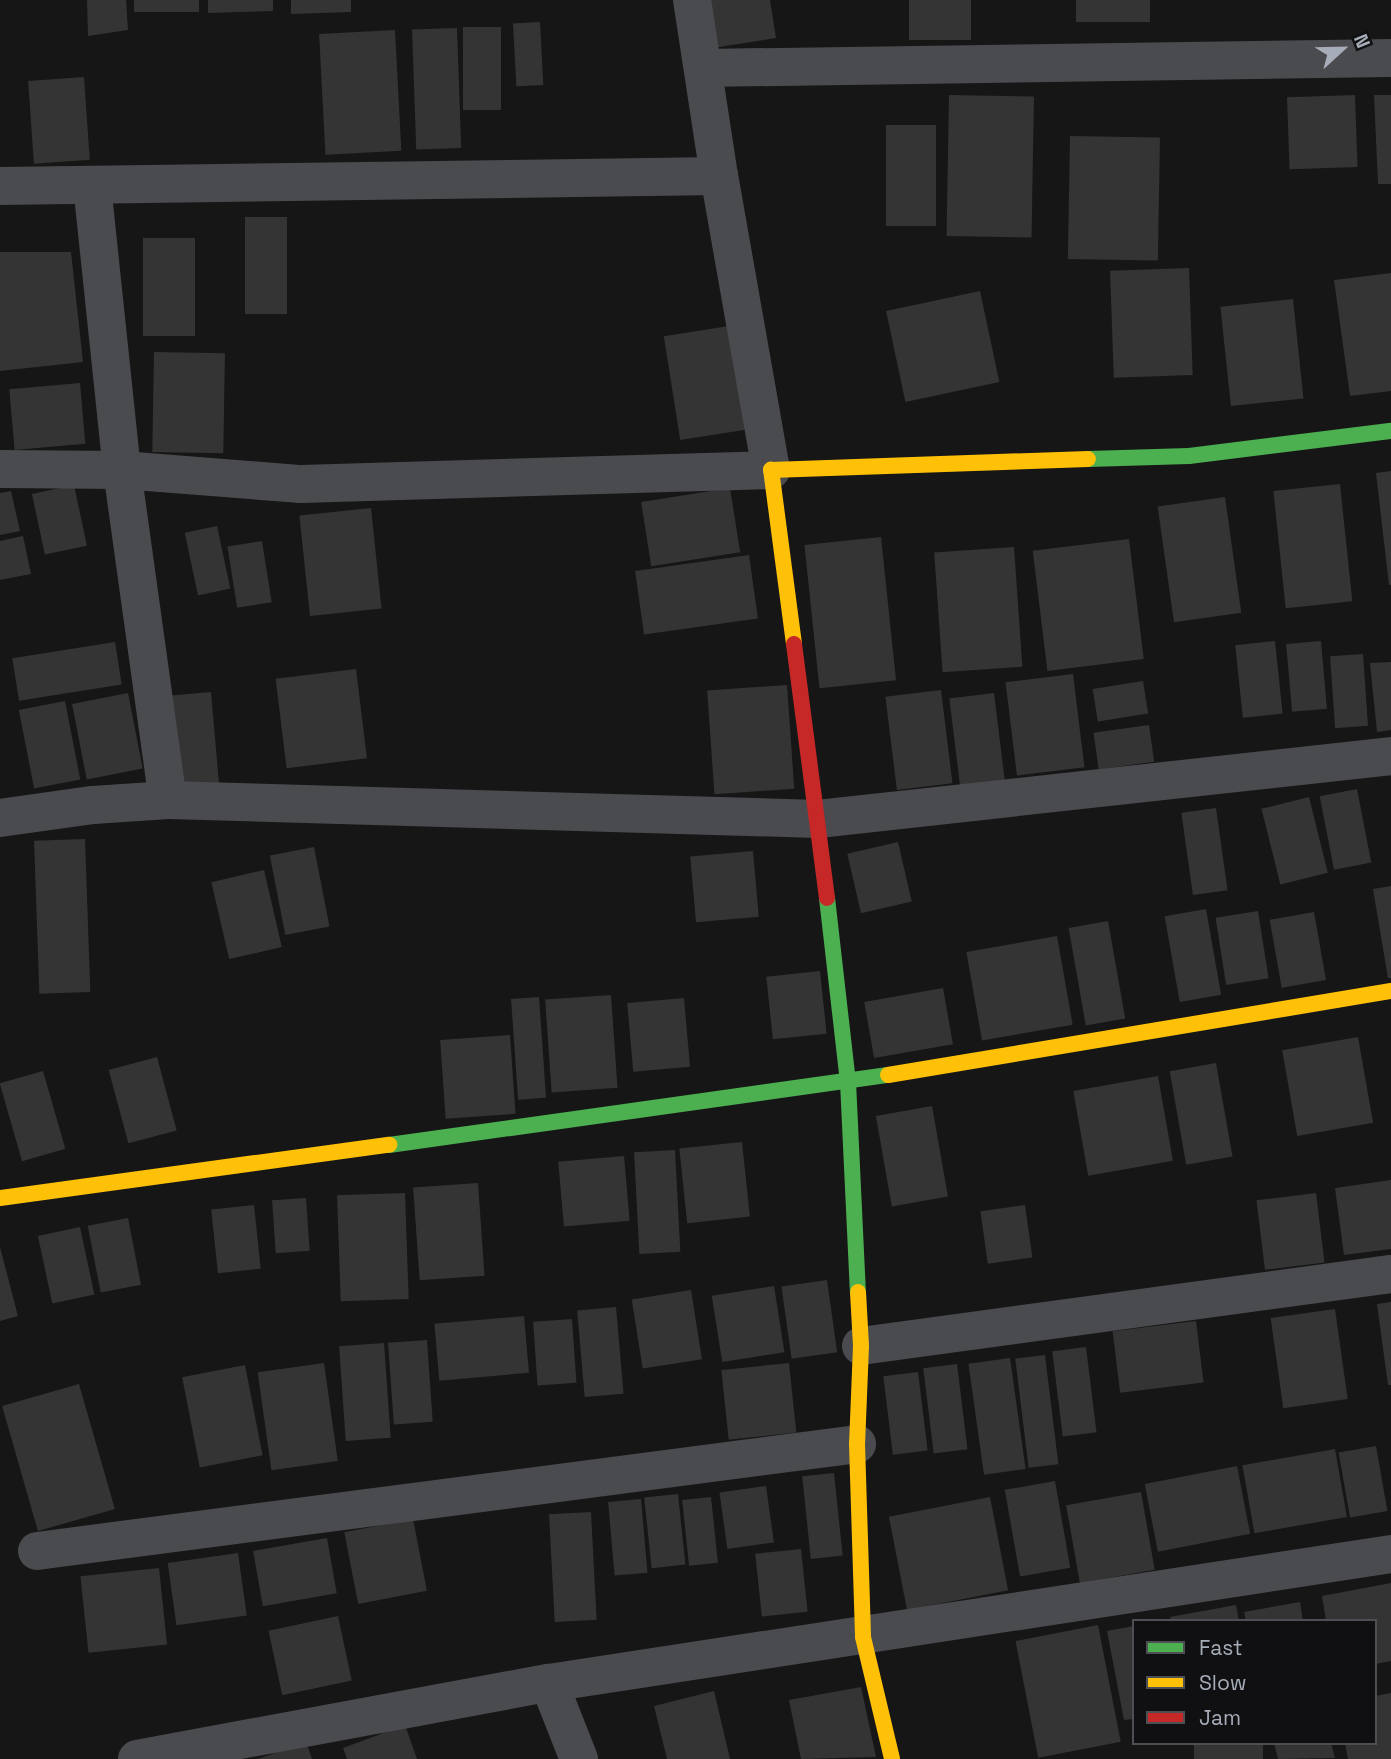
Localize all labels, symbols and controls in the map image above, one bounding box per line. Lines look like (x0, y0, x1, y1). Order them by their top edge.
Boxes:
north arrow (1307, 14, 1377, 84)
text: N (1348, 30, 1376, 52)
legend (1132, 1619, 1377, 1745)
text: Fast (1199, 1634, 1243, 1661)
text: Slow (1199, 1669, 1247, 1696)
text: Jam (1199, 1704, 1241, 1731)

